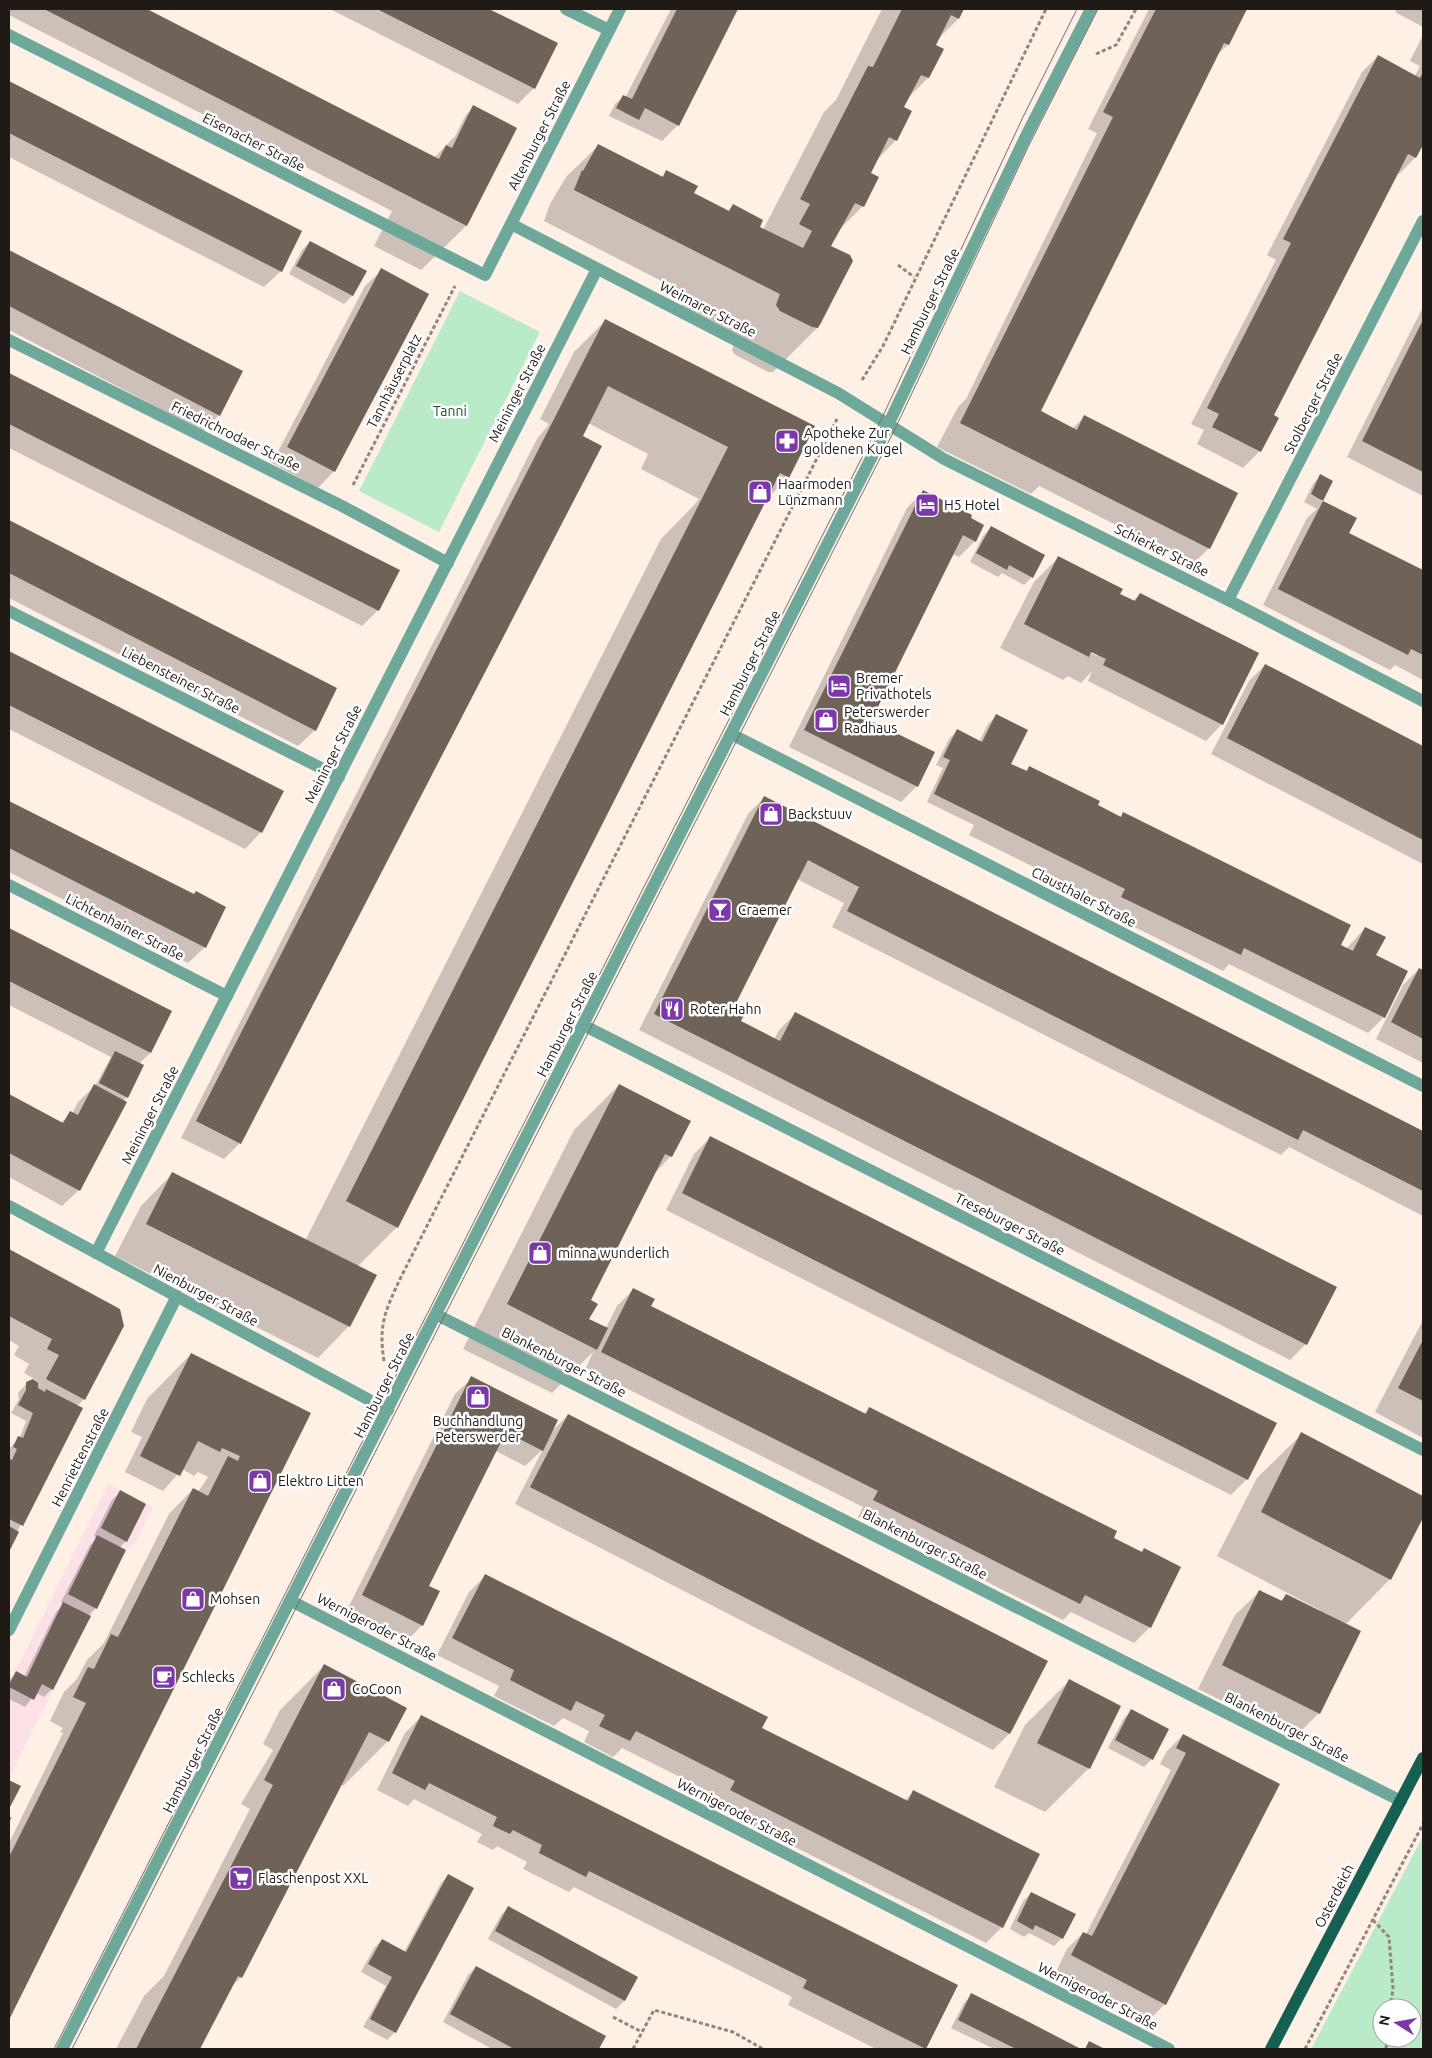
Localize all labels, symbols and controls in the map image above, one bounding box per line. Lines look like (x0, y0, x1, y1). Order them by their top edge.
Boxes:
street label: Altenburger Straße (504, 77, 574, 193)
street label: Eisenacher Straße (200, 109, 308, 175)
street label: Hamburger Straße (897, 245, 963, 357)
street label: Weimarer Straße (657, 278, 759, 340)
street label: Tannhäuserplatz (363, 331, 425, 431)
street label: Meininger Straße (485, 341, 549, 445)
street label: Stolberger Straße (1281, 350, 1345, 456)
street label: Friedrichrodaer Straße (169, 398, 303, 474)
park label: Tanni (433, 403, 467, 419)
place label: Apotheke Zur goldenen Kugel (804, 425, 903, 457)
pharmacy icon: Apotheke Zur goldenen Kugel (774, 428, 800, 454)
place label: Haarmoden Lünzmann (778, 476, 852, 508)
shop icon: Haarmoden Lünzmann (747, 479, 773, 505)
hotel icon: H5 Hotel (914, 492, 940, 518)
place label: H5 Hotel (944, 497, 1000, 513)
street label: Schierker Straße (1112, 520, 1212, 580)
street label: Hamburger Straße (716, 608, 784, 718)
street label: Liebensteiner Straße (119, 643, 243, 717)
place label: Bremer Privathotels (856, 670, 932, 702)
hotel icon: Bremer Privathotels (826, 673, 852, 699)
street label: Meininger Straße (301, 702, 365, 806)
place label: Peterswerder Radhaus (844, 704, 930, 736)
shop icon: Peterswerder Radhaus (813, 707, 839, 733)
shop icon: Backstuuv (758, 801, 784, 827)
place label: Backstuuv (788, 806, 852, 822)
street label: Clausthaler Straße (1029, 864, 1139, 930)
street label: Lichtenhainer Straße (63, 890, 187, 964)
bar icon: Craemer (707, 897, 733, 923)
place label: Craemer (738, 902, 793, 918)
street label: Hamburger Straße (533, 969, 601, 1079)
restaurant icon: Roter Hahn (659, 996, 685, 1022)
place label: Roter Hahn (690, 1001, 762, 1017)
street label: Meininger Straße (118, 1063, 182, 1167)
street label: Treseburger Straße (952, 1189, 1068, 1259)
shop icon: minna wunderlich (527, 1240, 553, 1266)
place label: minna wunderlich (558, 1245, 670, 1261)
street label: Nienburger Straße (151, 1261, 261, 1329)
street label: Blankenburger Straße (499, 1324, 629, 1400)
street label: Hamburger Straße (350, 1330, 418, 1440)
shop icon: Buchhandlung Peterswerder (465, 1384, 491, 1410)
street label: Henriettenstraße (48, 1405, 112, 1509)
place label: Buchhandlung Peterswerder (433, 1413, 523, 1445)
shop icon: Elektro Litten (247, 1468, 273, 1494)
place label: Elektro Litten (278, 1473, 364, 1489)
street label: Blankenburger Straße (860, 1506, 990, 1582)
shop icon: Mohsen (180, 1586, 206, 1612)
street label: Wernigeroder Straße (314, 1590, 440, 1664)
place label: Mohsen (210, 1591, 260, 1607)
cafe icon: Schlecks (151, 1664, 177, 1690)
place label: Schlecks (182, 1669, 235, 1685)
shop icon: CoCoon (321, 1676, 347, 1702)
place label: CoCoon (352, 1681, 402, 1697)
street label: Blankenburger Straße (1222, 1689, 1352, 1765)
street label: Hamburger Straße (159, 1705, 227, 1815)
street label: Wernigeroder Straße (674, 1775, 800, 1849)
street label: Osterdeich (1311, 1862, 1357, 1930)
supermarket icon: Flaschenpost XXL (228, 1865, 254, 1891)
place label: Flaschenpost XXL (258, 1870, 368, 1886)
street label: Wernigeroder Straße (1035, 1959, 1161, 2033)
north arrow (1372, 1998, 1422, 2048)
text: N (1375, 2014, 1393, 2027)

